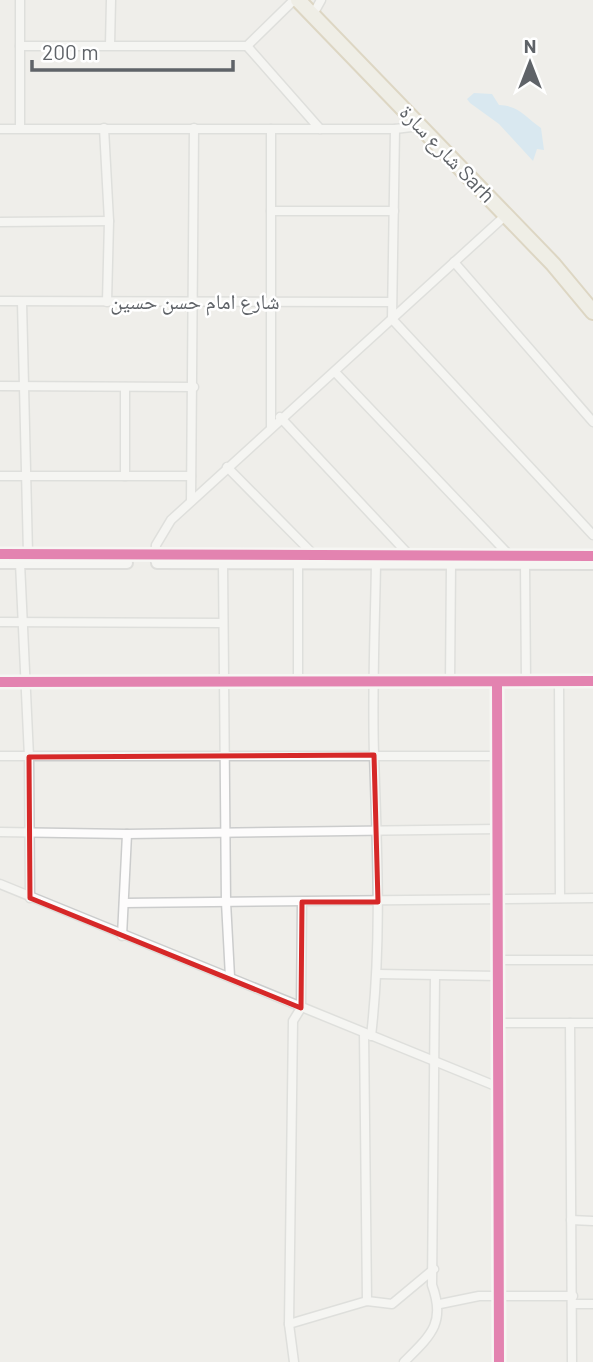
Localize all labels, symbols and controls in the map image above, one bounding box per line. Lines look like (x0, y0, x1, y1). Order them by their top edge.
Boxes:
scale bar (32, 28, 233, 72)
north arrow (495, 28, 565, 98)
text: N (524, 34, 536, 57)
text: 200 m (42, 39, 99, 64)
street label: شارع سارة Sarh (394, 99, 501, 208)
street label: شارع امام حسن حسين (110, 288, 280, 316)

